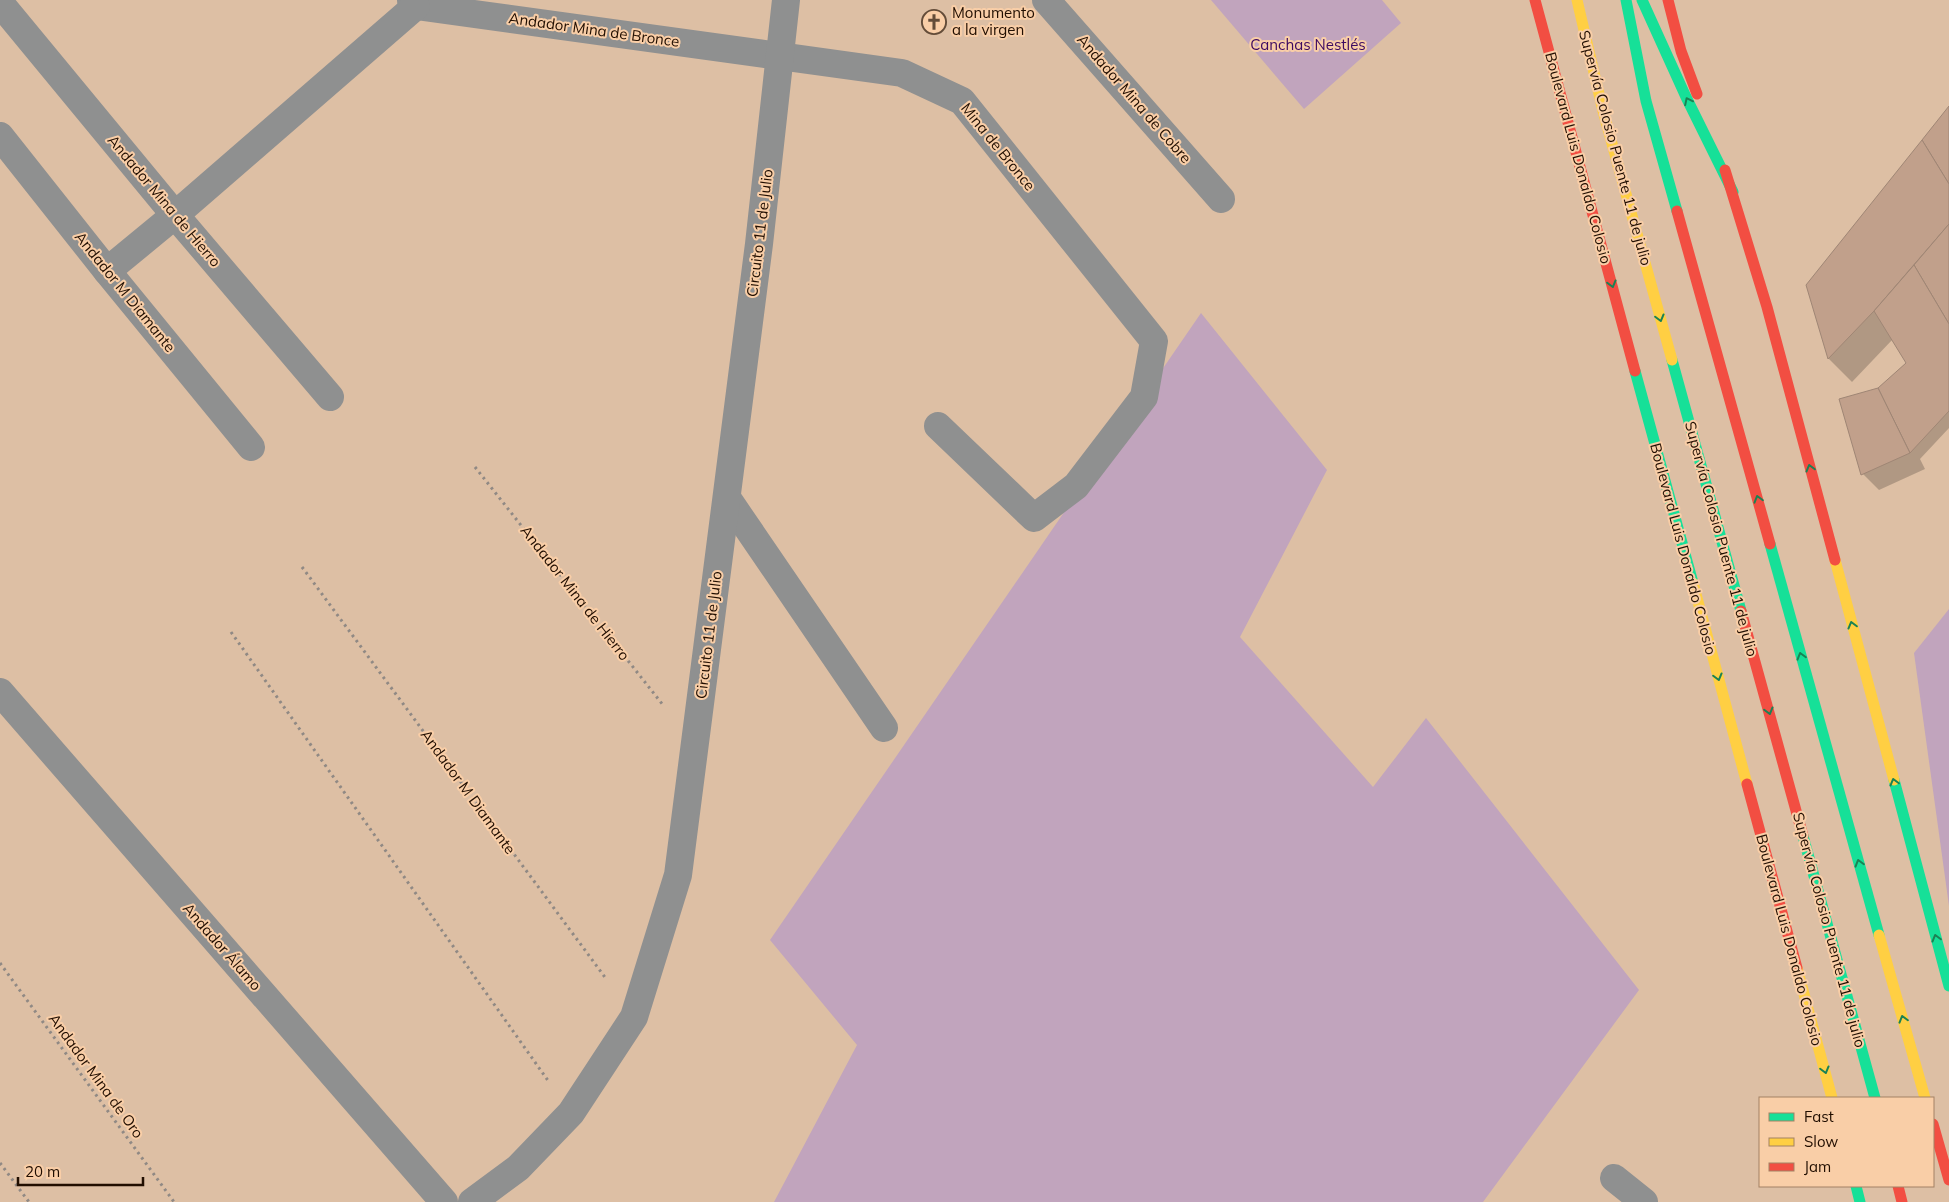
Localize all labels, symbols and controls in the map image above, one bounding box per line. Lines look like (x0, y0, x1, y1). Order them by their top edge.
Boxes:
place label: Monumento a la virgen (952, 3, 1035, 39)
street label: Andador Mina de Bronce (507, 8, 681, 51)
church icon: Monumento a la virgen (921, 9, 947, 35)
street label: Supervía Colosio Puente 11 de julio (1575, 28, 1656, 268)
street label: Andador Mina de Cobre (1073, 30, 1196, 167)
park label: Canchas Nestlés (1250, 35, 1366, 54)
street label: Boulevard Luis Donaldo Colosio (1541, 50, 1616, 266)
one-way arrow (1684, 97, 1694, 106)
street label: Mina de Bronce (957, 99, 1040, 194)
street label: Andador Mina de Hierro (104, 131, 225, 271)
street label: Circuito 11 de Julio (742, 168, 777, 298)
street label: Andador M Diamante (71, 228, 180, 356)
one-way arrow (1606, 279, 1616, 287)
one-way arrow (1655, 313, 1665, 322)
street label: Supervía Colosio Puente 11 de julio (1681, 419, 1762, 659)
street label: Boulevard Luis Donaldo Colosio (1646, 441, 1721, 657)
one-way arrow (1805, 463, 1816, 472)
one-way arrow (1753, 496, 1763, 504)
street label: Andador Mina de Hierro (517, 521, 634, 664)
street label: Circuito 11 de Julio (691, 570, 726, 700)
one-way arrow (1847, 620, 1858, 629)
one-way arrow (1797, 652, 1807, 660)
one-way arrow (1712, 672, 1723, 681)
one-way arrow (1763, 706, 1773, 714)
street label: Andador M Diamante (417, 726, 520, 858)
one-way arrow (1889, 777, 1900, 786)
street label: Supervía Colosio Puente 11 de julio (1789, 810, 1870, 1050)
street label: Boulevard Luis Donaldo Colosio (1752, 832, 1827, 1048)
one-way arrow (1854, 858, 1865, 867)
street label: Andador Álamo (179, 899, 266, 994)
one-way arrow (1932, 935, 1942, 943)
street label: Andador Mina de Oro (45, 1010, 148, 1142)
one-way arrow (1898, 1016, 1908, 1024)
one-way arrow (1819, 1066, 1829, 1074)
legend (1759, 1097, 1934, 1187)
text: Fast (1804, 1107, 1834, 1126)
text: Slow (1804, 1132, 1838, 1151)
scale bar (18, 1154, 142, 1186)
text: Jam (1804, 1157, 1831, 1176)
text: 20 m (25, 1162, 60, 1181)

